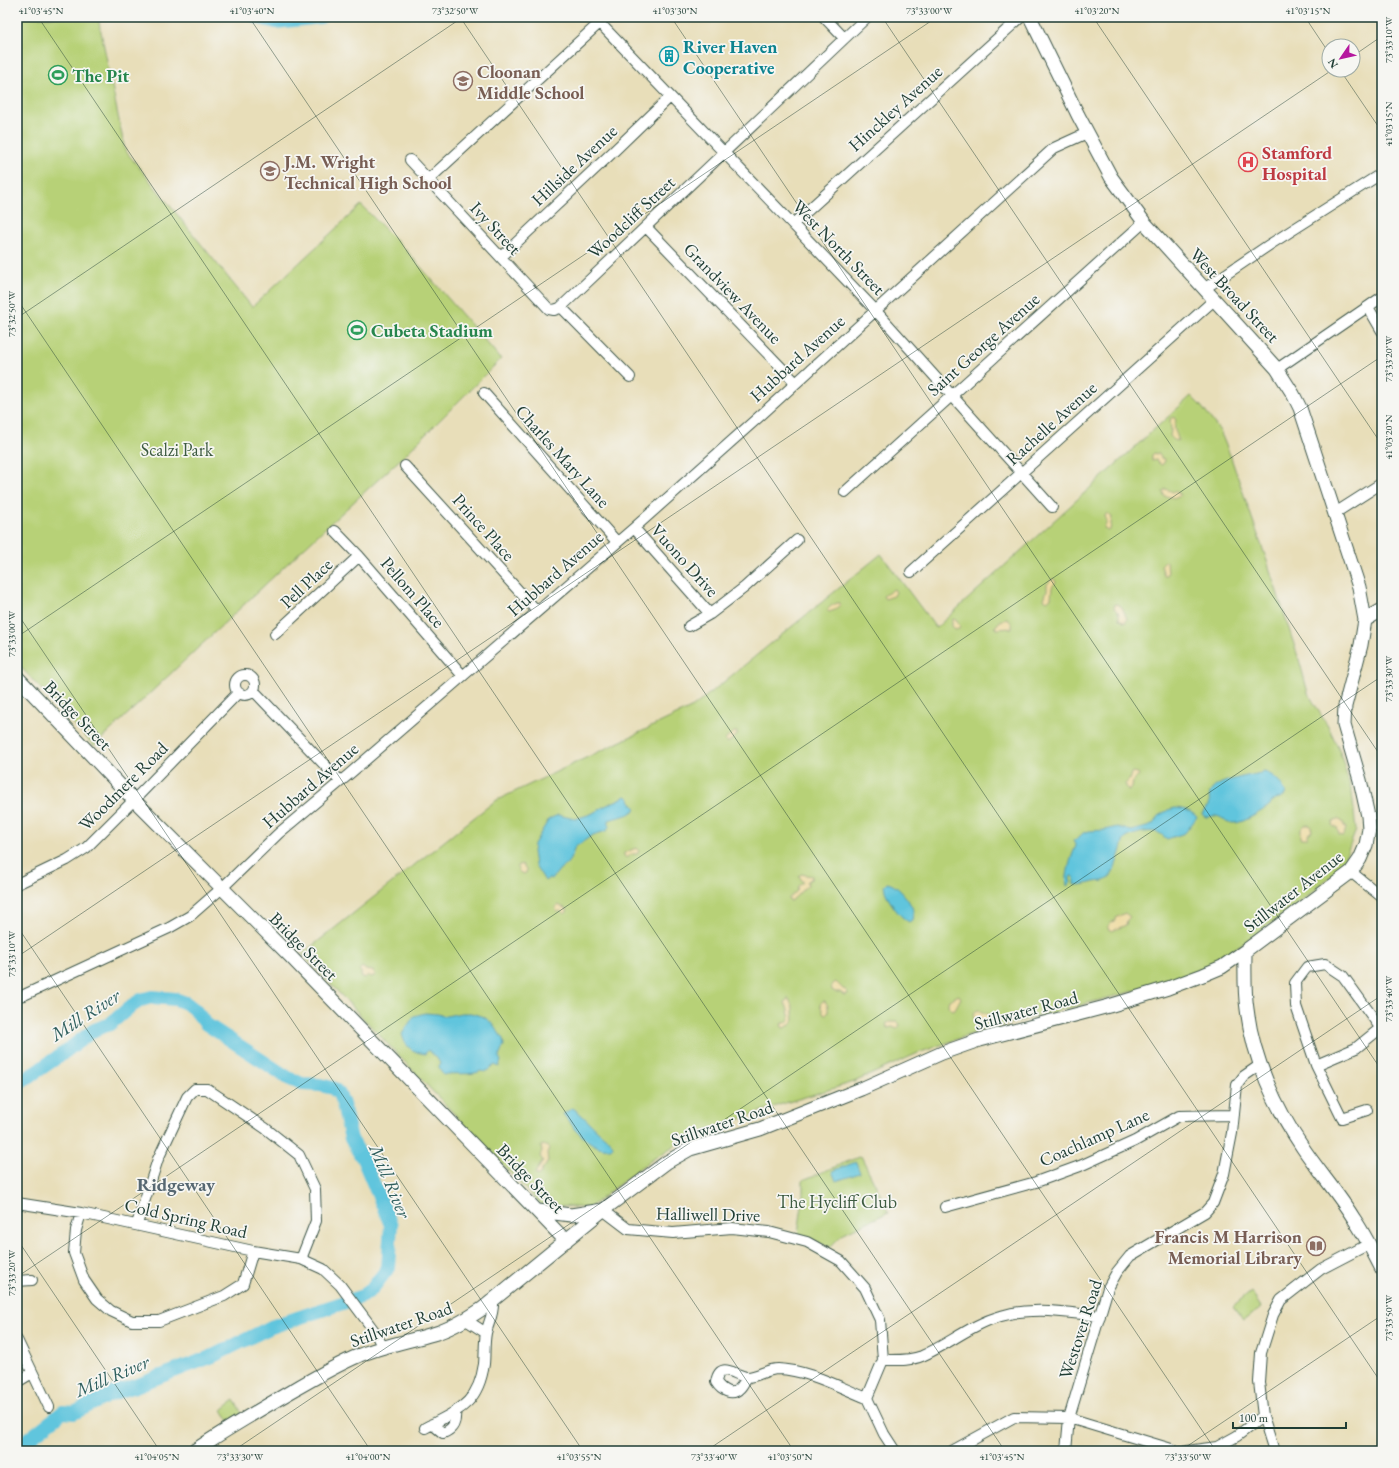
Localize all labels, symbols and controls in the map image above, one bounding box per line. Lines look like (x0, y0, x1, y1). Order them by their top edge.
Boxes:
text: 41°03'45"N (19, 4, 64, 17)
text: 41°03'40"N (230, 4, 275, 17)
text: 73°32'50"W (432, 4, 479, 17)
text: 41°03'30"N (653, 4, 698, 17)
text: 73°33'00"W (906, 4, 953, 17)
text: 41°03'20"N (1075, 4, 1120, 17)
text: 41°03'15"N (1286, 4, 1331, 17)
text: 73°33'10"W (1382, 16, 1395, 63)
place label: River Haven Cooperative (683, 35, 778, 79)
north arrow (1321, 38, 1361, 78)
building icon: River Haven Cooperative (658, 45, 680, 67)
text: N (1324, 56, 1341, 71)
place label: Cloonan Middle School (477, 60, 584, 104)
street label: Hinckley Avenue (843, 60, 947, 156)
sports icon: The Pit (47, 64, 69, 86)
place label: The Pit (72, 64, 130, 87)
school or university icon: Cloonan Middle School (452, 70, 474, 92)
text: 41°03'15"N (1382, 101, 1395, 146)
street label: Hillside Avenue (526, 119, 622, 211)
place label: Stamford Hospital (1262, 141, 1332, 185)
place label: J.M. Wright Technical High School (282, 150, 452, 194)
hospital icon: Stamford Hospital (1237, 151, 1259, 173)
school or university icon: J.M. Wright Technical High School (259, 160, 281, 182)
street label: Woodcliff Street (583, 170, 680, 263)
street label: West North Street (788, 194, 891, 300)
street label: Ivy Street (465, 196, 527, 260)
street label: Grandview Avenue (679, 238, 787, 348)
street label: West Broad Street (1185, 243, 1285, 347)
street label: Saint George Avenue (922, 287, 1044, 401)
text: 73°32'50"W (5, 290, 18, 337)
street label: Hubbard Avenue (745, 309, 849, 407)
sports icon: Cubeta Stadium (346, 319, 368, 341)
place label: Cubeta Stadium (371, 319, 493, 342)
text: 73°33'20"W (1382, 335, 1395, 382)
street label: Rachelle Avenue (1001, 376, 1101, 470)
street label: Charles Mary Lane (511, 400, 615, 512)
text: 41°03'20"N (1382, 414, 1395, 459)
park label: Scalzi Park (141, 438, 214, 461)
street label: Prince Place (448, 489, 520, 565)
street label: Vuono Drive (646, 519, 724, 601)
street label: Hubbard Avenue (502, 525, 608, 621)
street label: Pellom Place (376, 552, 450, 632)
street label: Pell Place (275, 553, 337, 613)
text: 73°33'00"W (5, 610, 18, 657)
text: 73°33'30"W (1382, 655, 1395, 702)
street label: Bridge Street (39, 675, 117, 755)
street label: Woodmere Road (74, 736, 173, 835)
street label: Hubbard Avenue (257, 737, 363, 833)
street label: Stillwater Avenue (1239, 845, 1347, 937)
street label: Bridge Street (265, 907, 344, 986)
text: 73°33'10"W (5, 930, 18, 977)
text: 73°33'40"W (1382, 975, 1395, 1022)
water label: Mill River (44, 983, 125, 1047)
street label: Stillwater Road (972, 985, 1081, 1035)
street label: Stillwater Road (668, 1095, 777, 1151)
street label: Coachlamp Lane (1036, 1103, 1152, 1171)
street label: Bridge Street (492, 1138, 570, 1218)
water label: Mill River (363, 1139, 417, 1223)
district label: Ridgeway (137, 1172, 216, 1197)
park label: The Hycliff Club (777, 1190, 897, 1213)
street label: Cold Spring Road (122, 1193, 250, 1243)
street label: Halliwell Drive (656, 1202, 760, 1226)
place label: Francis M Harrison Memorial Library (1154, 1225, 1302, 1269)
library icon: Francis M Harrison Memorial Library (1305, 1235, 1327, 1257)
text: 73°33'20"W (5, 1249, 18, 1296)
street label: Westover Road (1053, 1275, 1107, 1382)
text: 73°33'50"W (1382, 1294, 1395, 1341)
street label: Stillwater Road (347, 1296, 456, 1352)
water label: Mill River (70, 1349, 154, 1403)
scale bar (1233, 1404, 1346, 1430)
text: 100 m (1239, 1410, 1269, 1426)
text: 41°04'05"N (135, 1450, 180, 1463)
text: 73°33'30"W (217, 1450, 264, 1463)
text: 41°04'00"N (346, 1450, 391, 1463)
text: 41°03'55"N (557, 1450, 602, 1463)
text: 73°33'40"W (691, 1450, 738, 1463)
text: 41°03'50"N (768, 1450, 813, 1463)
text: 41°03'45"N (980, 1450, 1025, 1463)
text: 73°33'50"W (1165, 1450, 1212, 1463)

